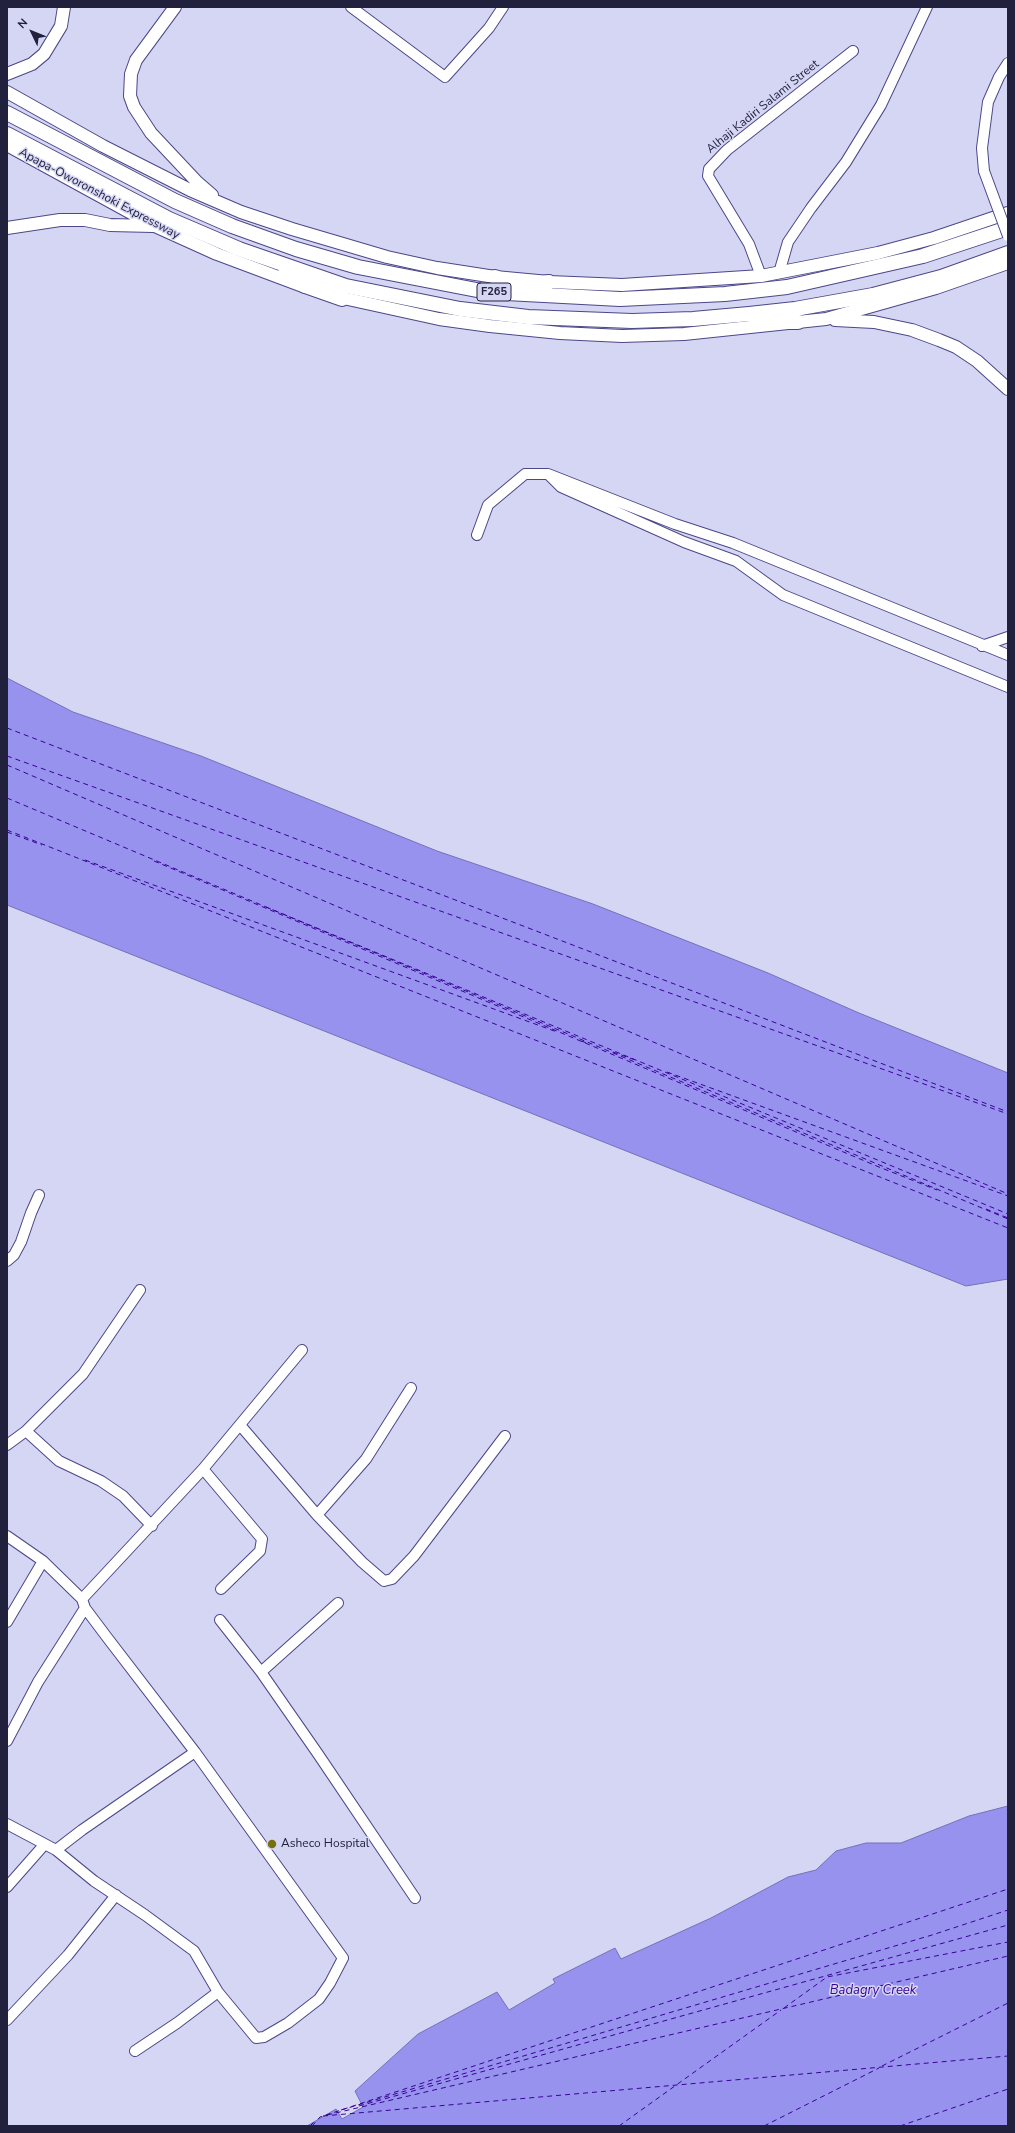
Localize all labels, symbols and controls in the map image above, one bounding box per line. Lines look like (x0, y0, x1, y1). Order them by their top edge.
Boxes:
north arrow (12, 12, 52, 52)
text: N (15, 15, 31, 32)
street label: Alhaji Kadiri Salami Street (704, 57, 822, 157)
street label: Apapa-Oworonshoki Expressway (16, 145, 182, 243)
road number: F265 (477, 283, 511, 301)
place label: Asheco Hospital (281, 1837, 369, 1851)
marker: Asheco Hospital (266, 1838, 278, 1850)
water label: Badagry Creek (830, 1983, 916, 1999)

